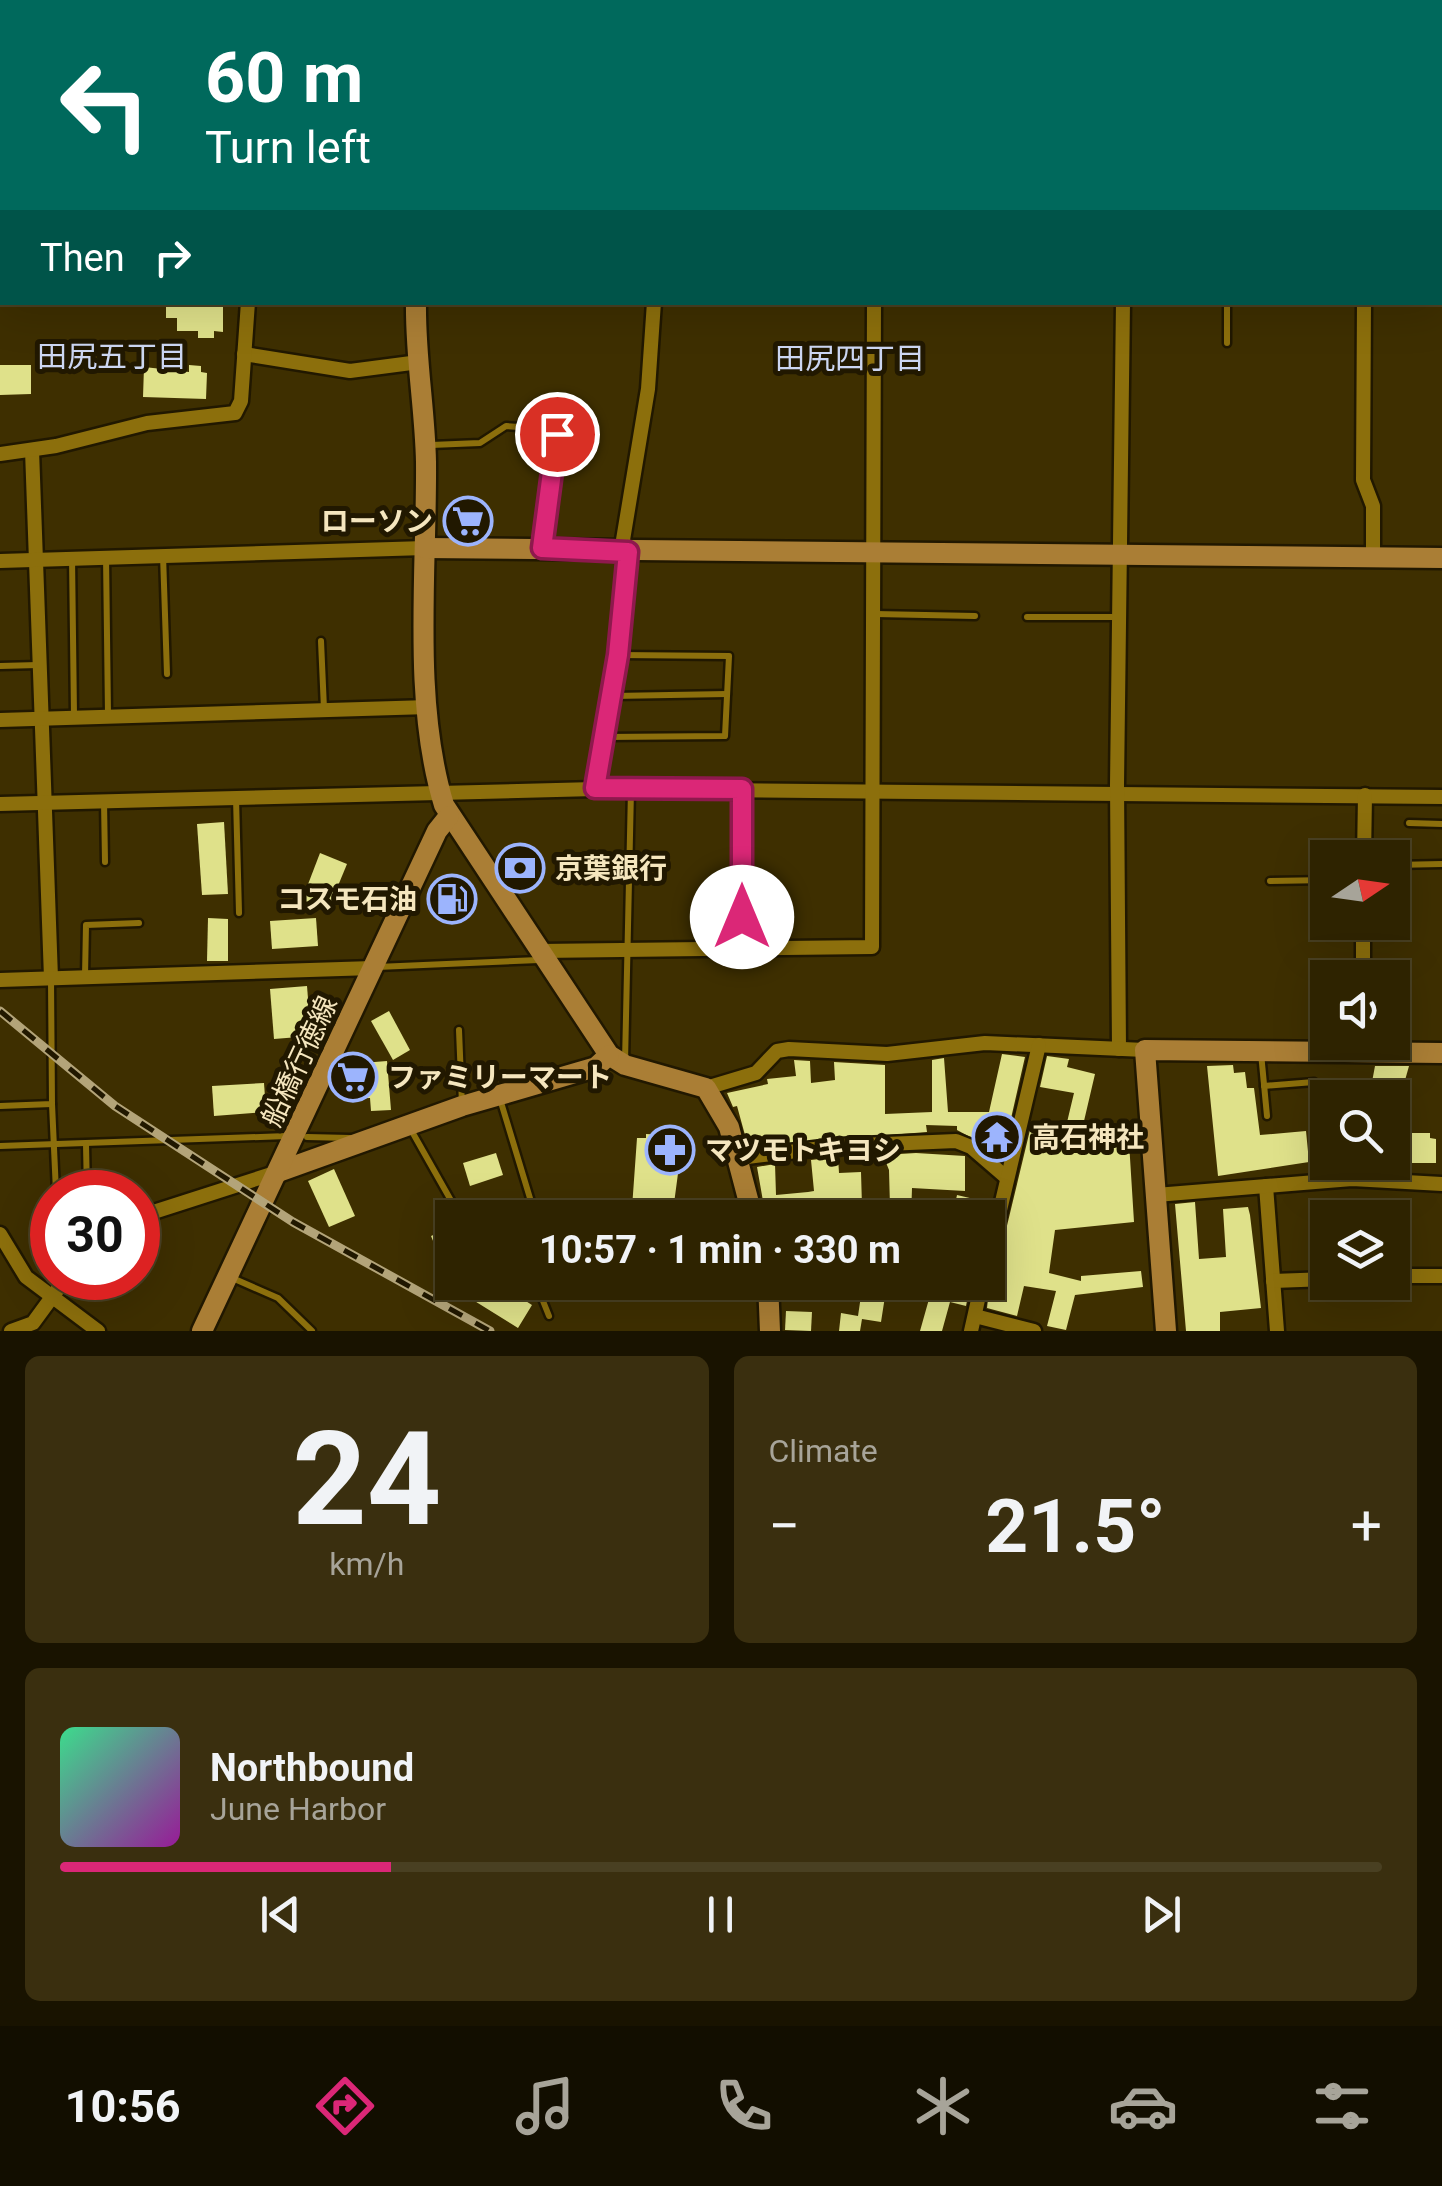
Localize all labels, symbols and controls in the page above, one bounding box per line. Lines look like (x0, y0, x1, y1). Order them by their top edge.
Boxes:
text: 60 m (205, 37, 363, 119)
icon: left (40, 40, 170, 170)
text: Turn left (205, 121, 371, 174)
icon: right (145, 230, 200, 285)
text: Then (40, 236, 125, 280)
district label: 田尻五丁目 (37, 339, 187, 374)
district label: 田尻四丁目 (775, 341, 925, 376)
pin (515, 392, 600, 477)
icon: arrive (530, 407, 585, 462)
supermarket icon: ローソン (442, 495, 494, 547)
place label: ローソン (321, 505, 433, 538)
north arrow (1310, 840, 1410, 940)
map controls (1310, 840, 1410, 1300)
bank icon: 京葉銀行 (494, 842, 546, 894)
place label: 京葉銀行 (555, 852, 667, 885)
position arrow (690, 865, 794, 969)
fuel station icon: コスモ石油 (426, 873, 478, 925)
place label: コスモ石油 (277, 883, 417, 916)
button: sound (1310, 960, 1410, 1060)
street label: 船橋行徳線 (255, 991, 344, 1132)
supermarket icon: ファミリーマート (327, 1051, 379, 1103)
place label: ファミリーマート (388, 1061, 612, 1094)
button: search (1310, 1080, 1410, 1180)
temple icon: 高石神社 (971, 1111, 1023, 1163)
place label: 高石神社 (1032, 1121, 1144, 1154)
pharmacy icon: マツモトキヨシ (644, 1124, 696, 1176)
place label: マツモトキヨシ (705, 1134, 901, 1167)
speed limit sign: 30 (30, 1170, 160, 1300)
button: layers (1310, 1200, 1410, 1300)
text: 10:57 · 1 min · 330 m (539, 1228, 901, 1272)
text: 24 (292, 1403, 441, 1556)
text: Climate (769, 1432, 878, 1470)
text: 21.5° (985, 1482, 1165, 1570)
text: − (769, 1494, 800, 1558)
text: + (1351, 1494, 1382, 1558)
text: km/h (329, 1545, 404, 1583)
text: Northbound (210, 1746, 414, 1790)
text: June Harbor (210, 1790, 386, 1828)
icon: previous (253, 1887, 308, 1942)
icon: pause (693, 1887, 748, 1942)
icon: next (1134, 1887, 1189, 1942)
icon: directions (310, 2071, 380, 2141)
icon: music (510, 2071, 580, 2141)
icon: phone (709, 2071, 779, 2141)
icon: climate (908, 2071, 978, 2141)
icon: car (1108, 2071, 1178, 2141)
icon: filters (1307, 2071, 1377, 2141)
text: 10:56 (65, 2080, 181, 2133)

